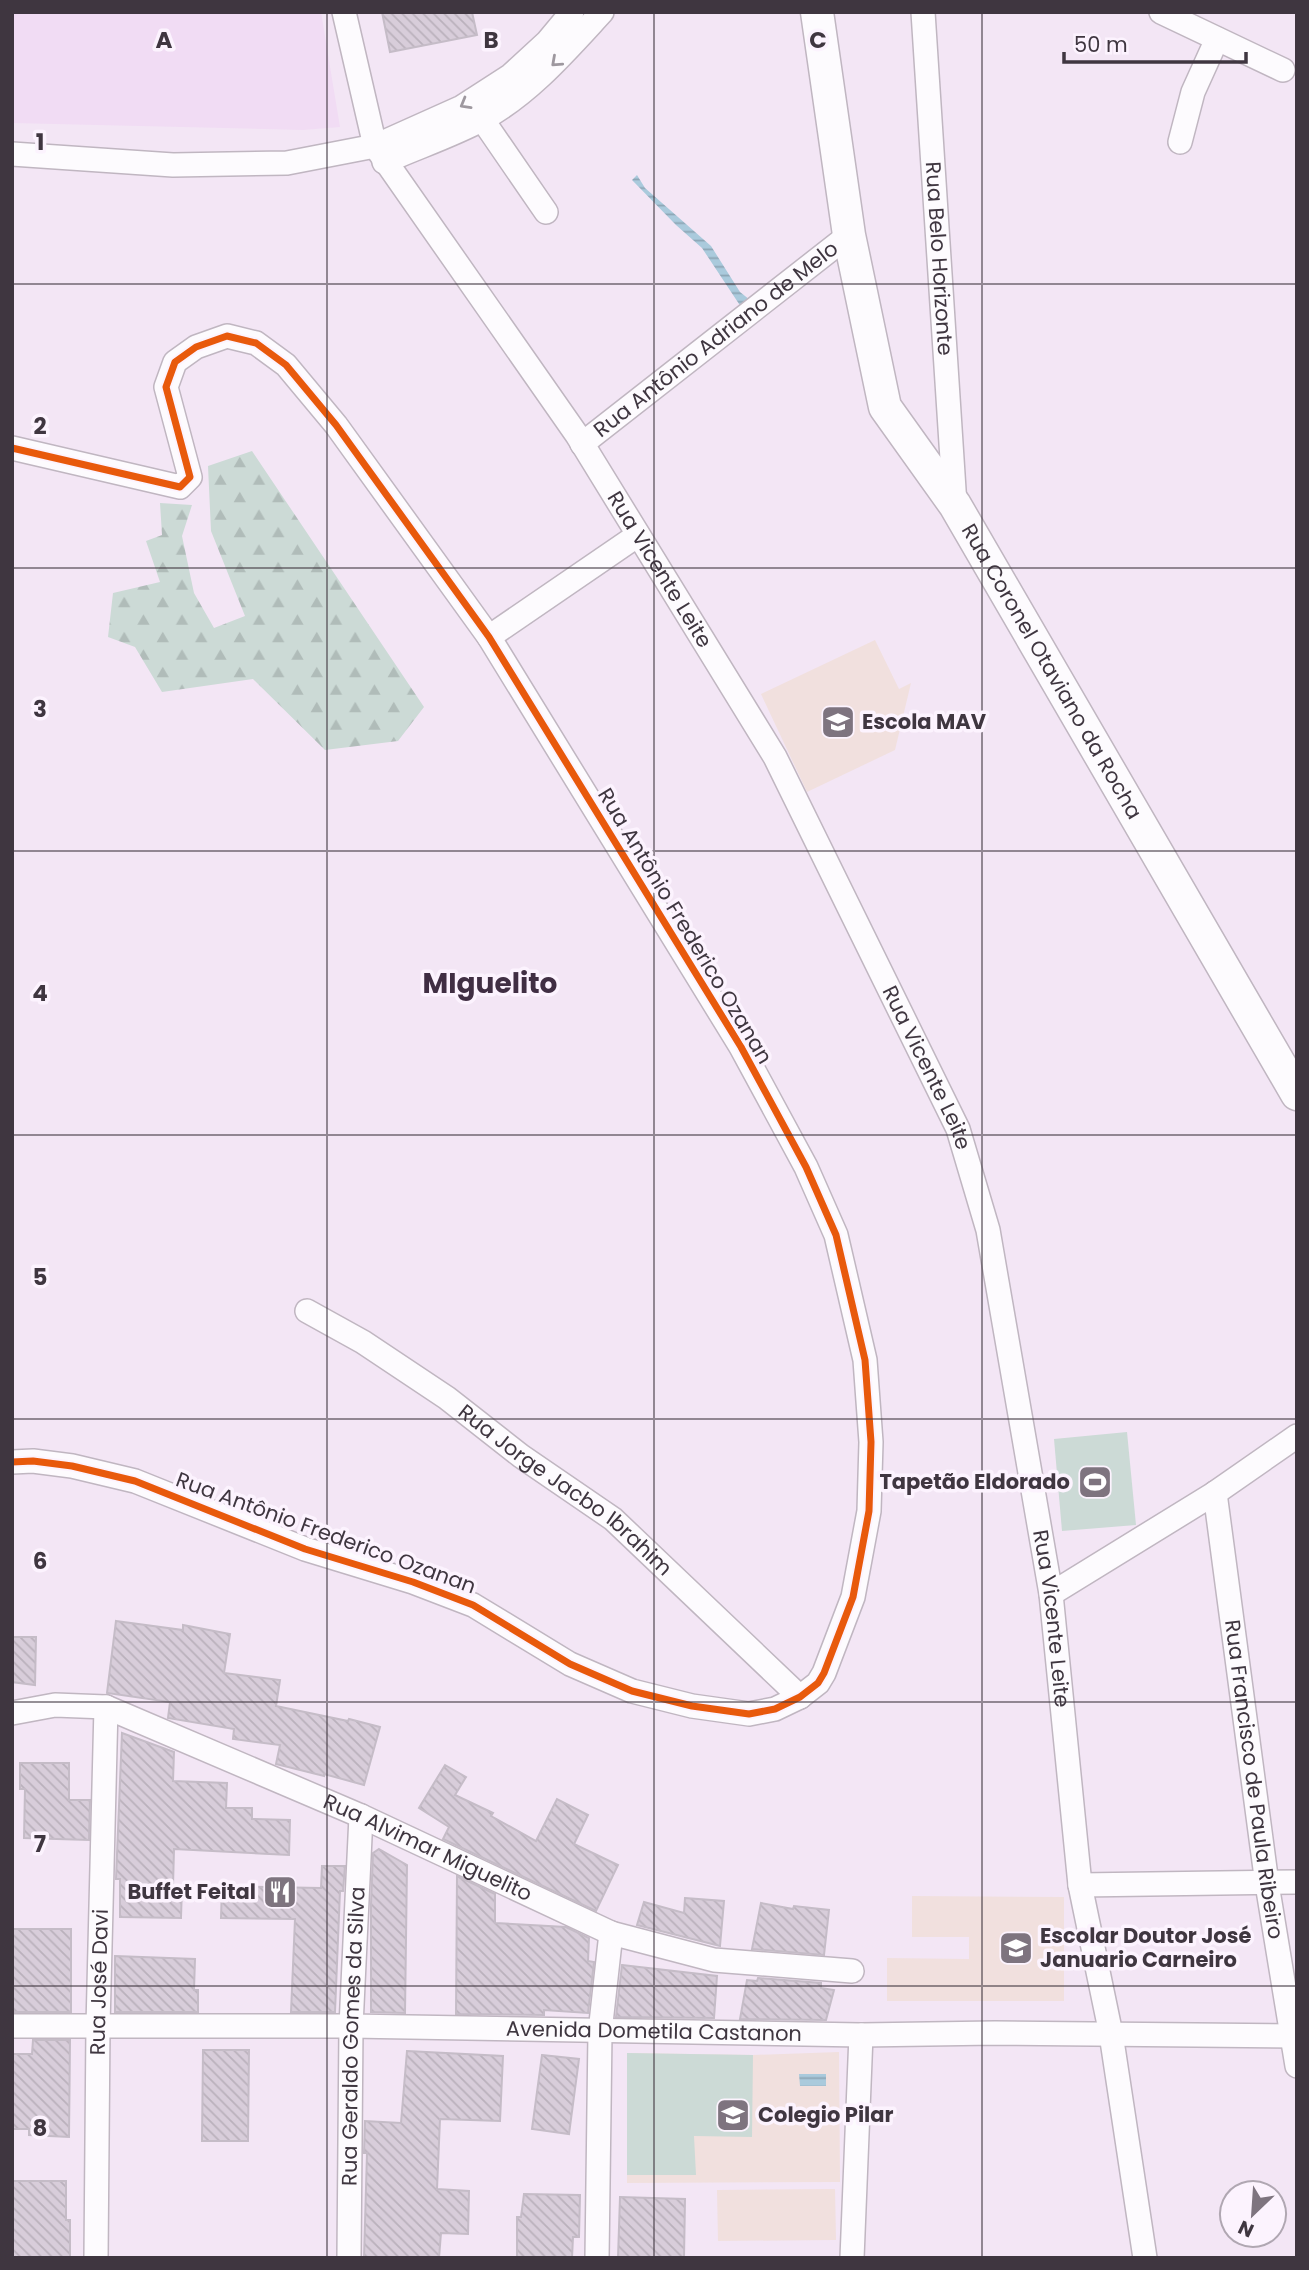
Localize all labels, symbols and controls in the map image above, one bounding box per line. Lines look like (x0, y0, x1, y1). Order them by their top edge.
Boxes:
scale bar (1064, 21, 1246, 65)
text: A (156, 24, 173, 56)
text: B (483, 24, 499, 56)
text: C (809, 24, 827, 56)
text: 50 m (1074, 30, 1128, 59)
one-way arrow (551, 54, 564, 66)
one-way arrow (460, 96, 473, 109)
text: 1 (36, 126, 44, 158)
street label: Rua Belo Horizonte (919, 161, 960, 356)
street label: Rua Antônio Adriano de Melo (587, 234, 844, 444)
text: 2 (33, 410, 47, 442)
street label: Rua Vicente Leite (601, 485, 719, 653)
street label: Rua Coronel Otaviano da Rocha (955, 518, 1149, 824)
text: 3 (33, 693, 47, 725)
school or university icon: Escola MAV (819, 703, 857, 741)
place label: Escola MAV (862, 707, 987, 736)
street label: Rua Antônio Frederico Ozanan (591, 782, 780, 1069)
district label: MIguelito (423, 964, 558, 1003)
text: 4 (32, 977, 48, 1009)
street label: Rua Vicente Leite (876, 980, 978, 1153)
text: 5 (33, 1261, 47, 1293)
street label: Rua Jorge Jacbo Ibrahim (452, 1397, 679, 1582)
sports icon: Tapetão Eldorado (1076, 1463, 1114, 1501)
street label: Rua Antônio Frederico Ozanan (172, 1465, 480, 1600)
place label: Tapetão Eldorado (879, 1467, 1070, 1496)
street label: Rua Vicente Leite (1026, 1527, 1077, 1709)
text: 6 (33, 1545, 47, 1577)
street label: Rua Francisco de Paula Ribeiro (1218, 1618, 1291, 1941)
street label: Rua Alvimar Miguelito (319, 1787, 537, 1908)
text: 7 (34, 1828, 46, 1860)
restaurant icon: Buffet Feital (261, 1873, 299, 1911)
place label: Buffet Feital (127, 1877, 256, 1906)
street label: Rua Geraldo Gomes da Silva (335, 1886, 372, 2186)
street label: Rua José Davi (83, 1909, 115, 2055)
place label: Escolar Doutor José Januario Carneiro (1040, 1921, 1251, 1974)
school or university icon: Escolar Doutor José Januario Carneiro (997, 1929, 1035, 1967)
street label: Avenida Dometila Castanon (506, 2014, 802, 2048)
school or university icon: Colegio Pilar (714, 2096, 752, 2134)
place label: Colegio Pilar (758, 2100, 894, 2129)
text: 8 (33, 2112, 47, 2144)
north arrow (1218, 2179, 1288, 2249)
text: N (1234, 2214, 1258, 2244)

